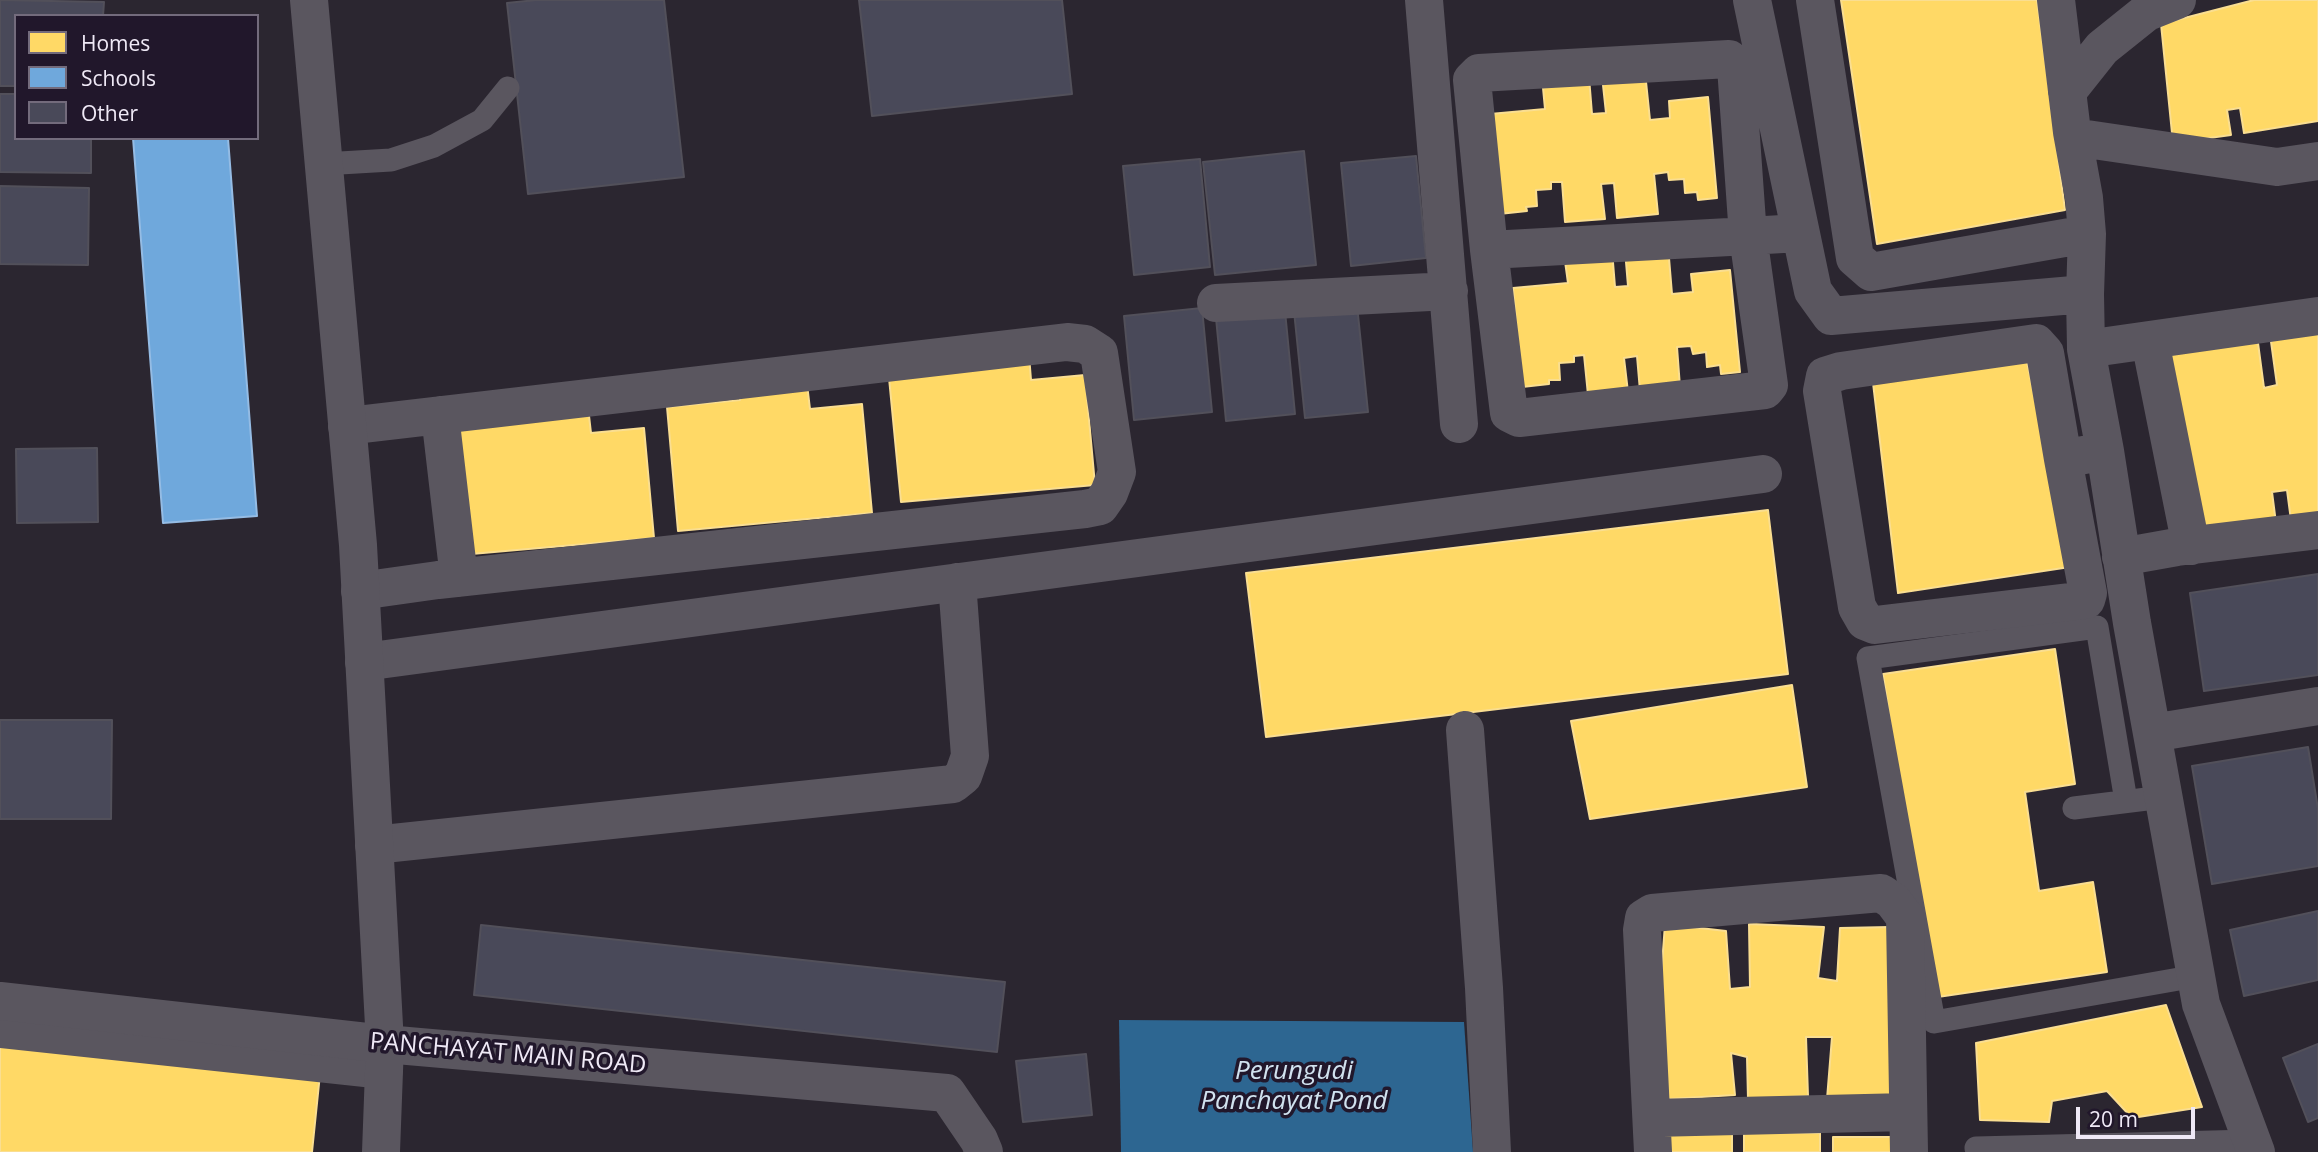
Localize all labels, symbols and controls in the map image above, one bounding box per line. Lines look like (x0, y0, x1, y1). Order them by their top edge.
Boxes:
legend (14, 14, 259, 140)
text: Homes (81, 29, 150, 57)
text: Schools (81, 64, 156, 92)
text: Other (81, 99, 138, 127)
street label: PANCHAYAT MAIN ROAD (368, 1028, 648, 1080)
water label: Perungudi Panchayat Pond (1200, 1056, 1388, 1118)
scale bar (2080, 1092, 2199, 1136)
text: 20 m (2089, 1105, 2138, 1133)

